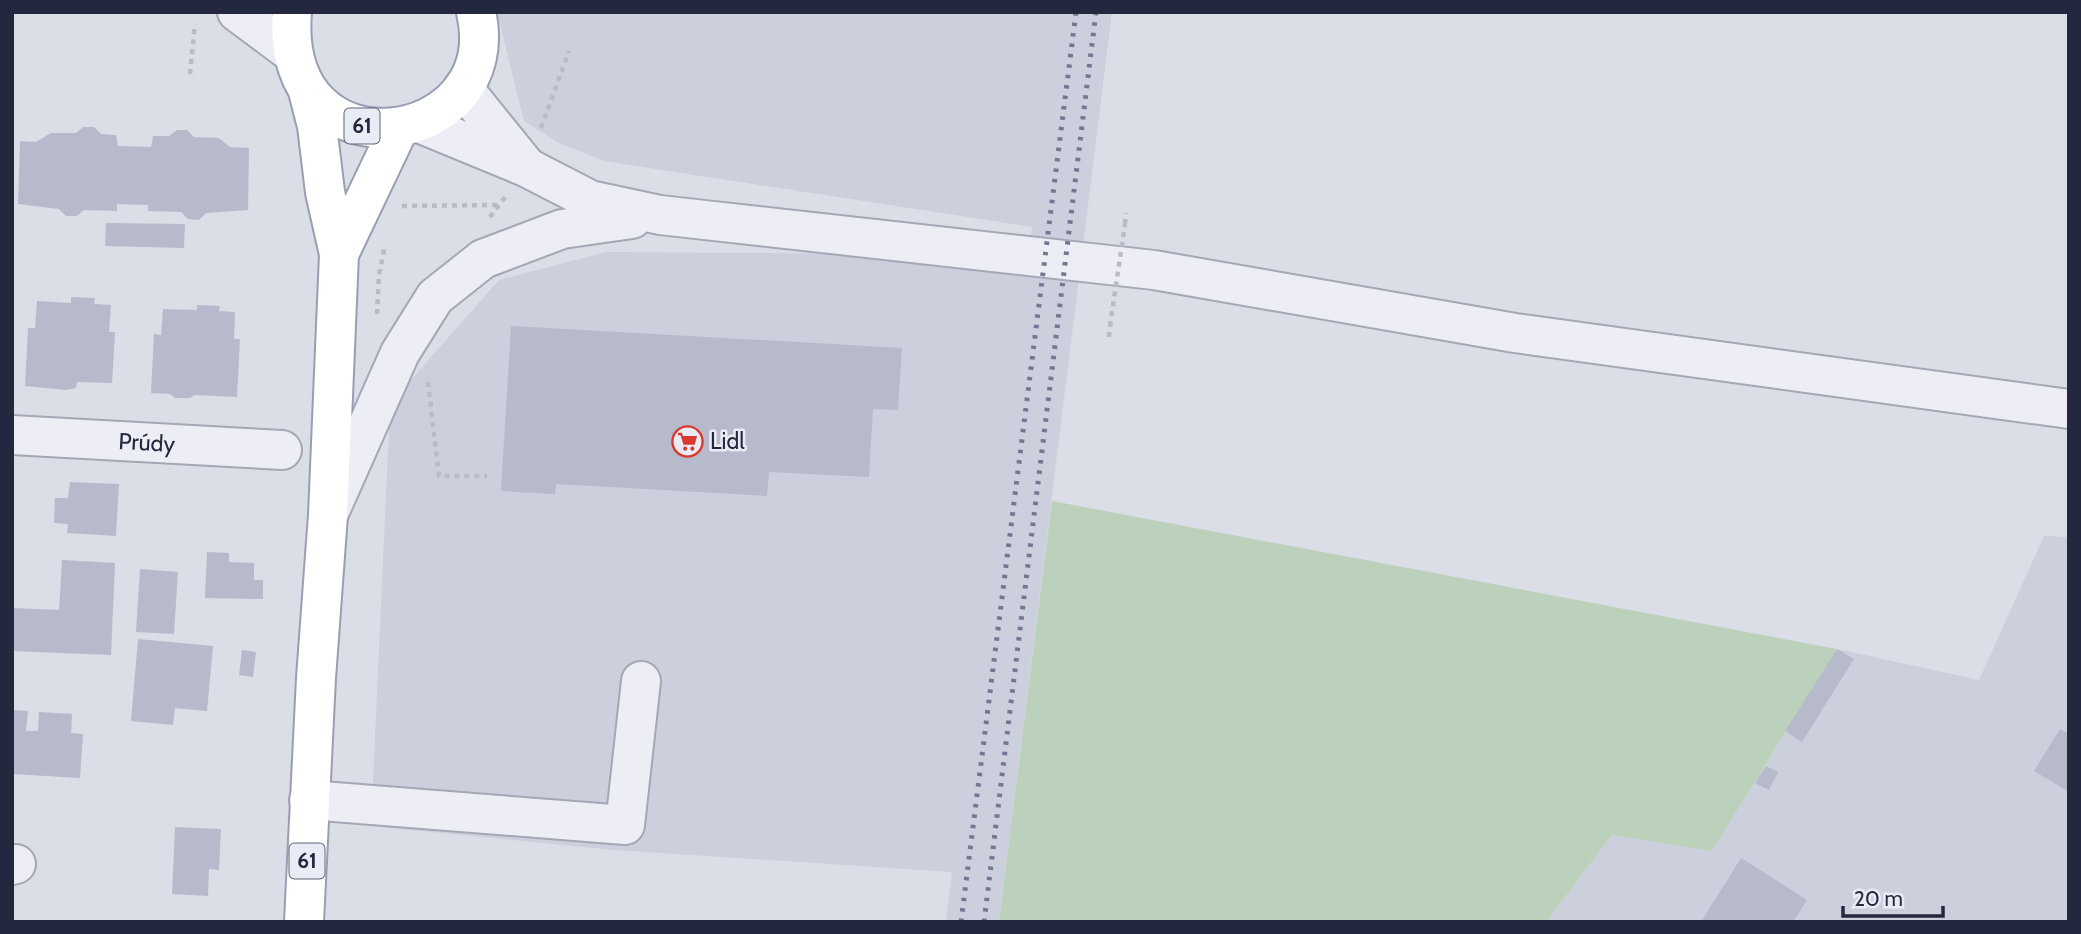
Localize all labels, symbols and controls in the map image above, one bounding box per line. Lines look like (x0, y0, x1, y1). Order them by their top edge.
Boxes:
road number: 61 (344, 108, 380, 144)
supermarket icon: Lidl (670, 424, 704, 458)
street label: Prúdy (118, 427, 176, 458)
place label: Lidl (710, 427, 745, 455)
road number: 61 (290, 844, 324, 878)
scale bar (1843, 874, 1943, 918)
text: 20 m (1854, 886, 1903, 911)

